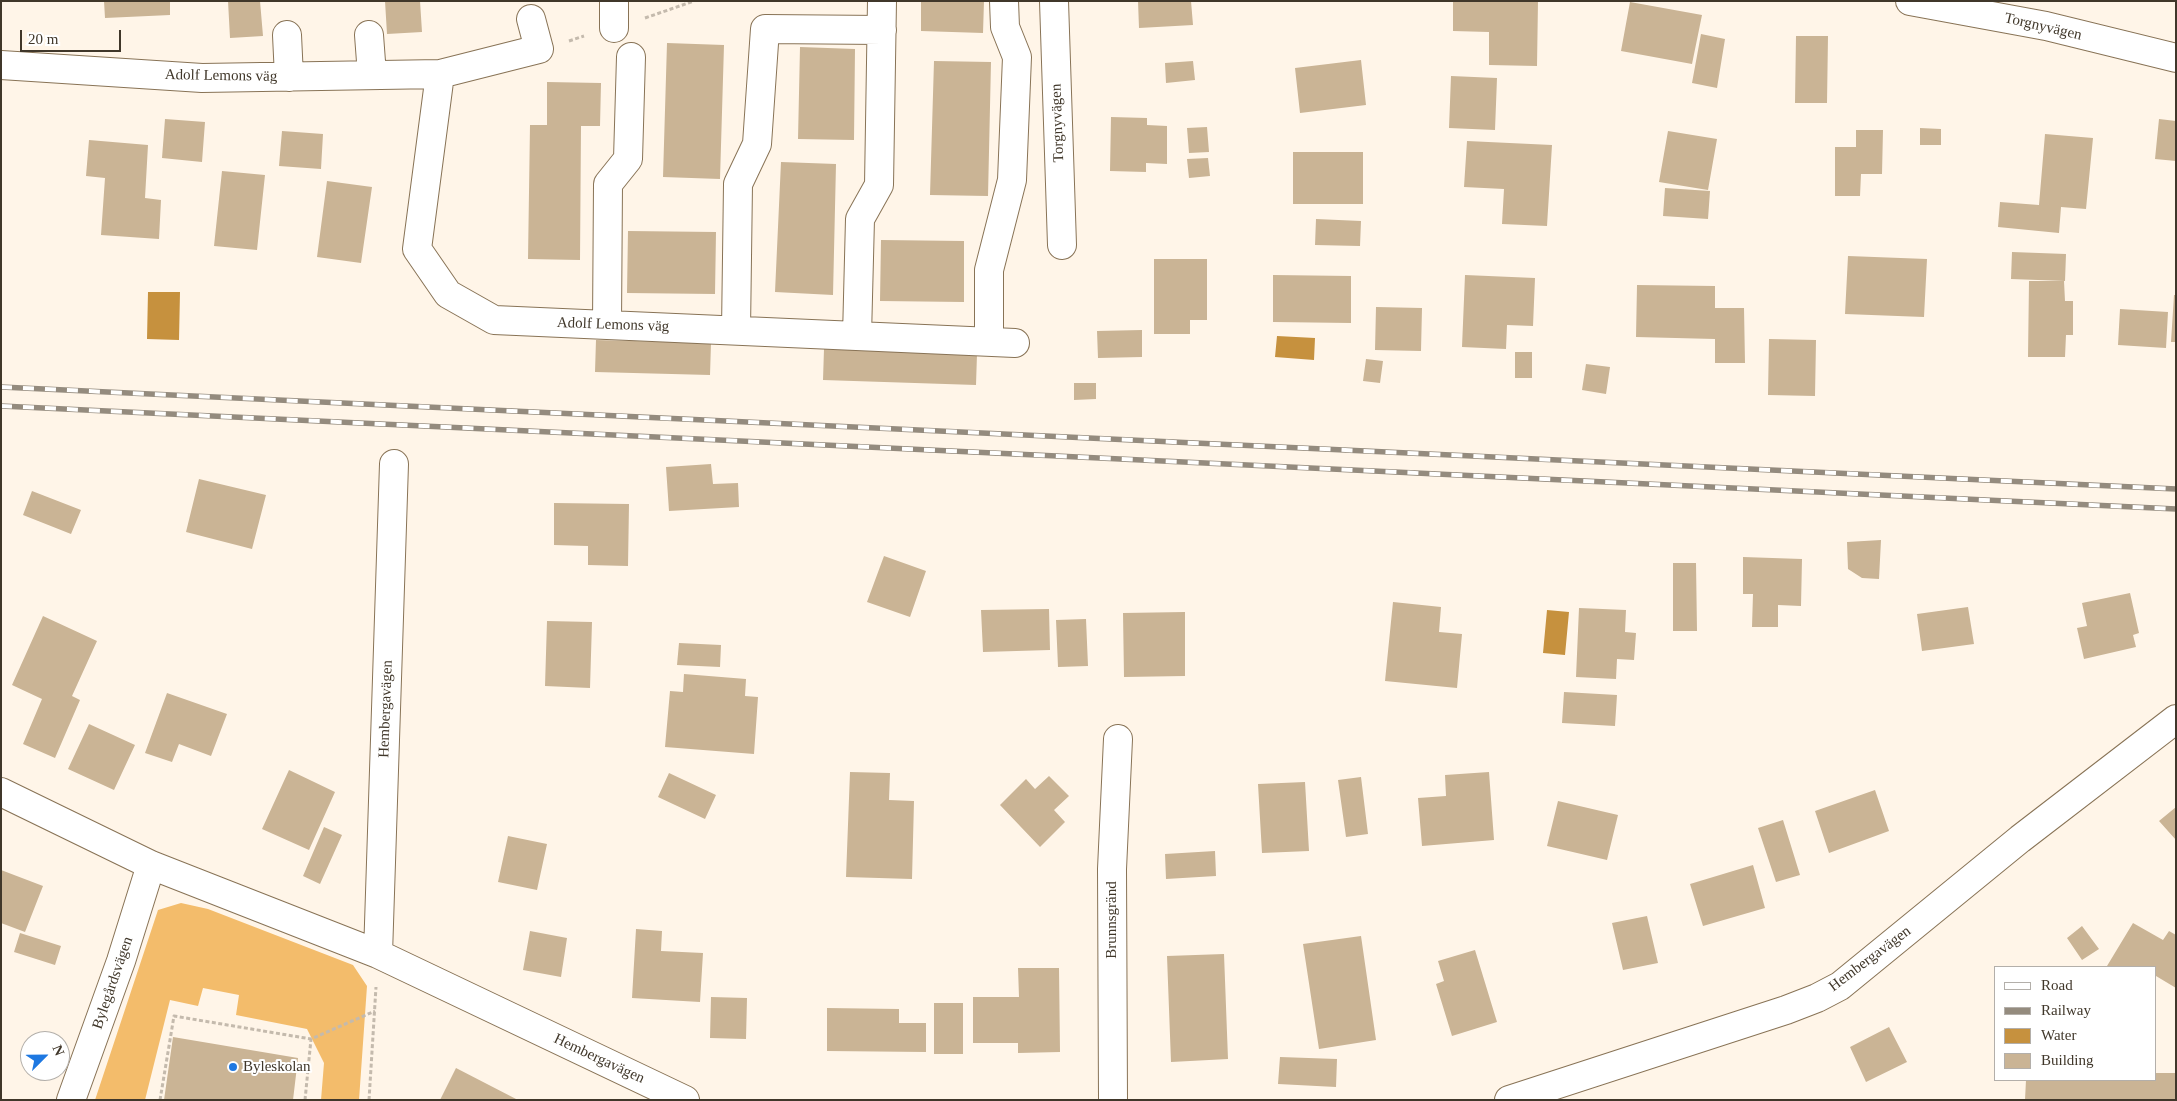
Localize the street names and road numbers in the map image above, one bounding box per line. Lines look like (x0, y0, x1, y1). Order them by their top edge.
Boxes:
street label: Torgnyvägen (2003, 9, 2083, 45)
street label: Adolf Lemons väg (165, 66, 277, 86)
street label: Torgnyvägen (1048, 83, 1068, 163)
street label: Adolf Lemons väg (556, 314, 670, 336)
street label: Hembergavägen (375, 660, 397, 758)
street label: Brunnsgränd (1103, 881, 1121, 959)
street label: Hembergavägen (1825, 922, 1915, 996)
street label: Bylegårdsvägen (89, 934, 137, 1032)
street label: Hembergavägen (551, 1030, 647, 1088)

